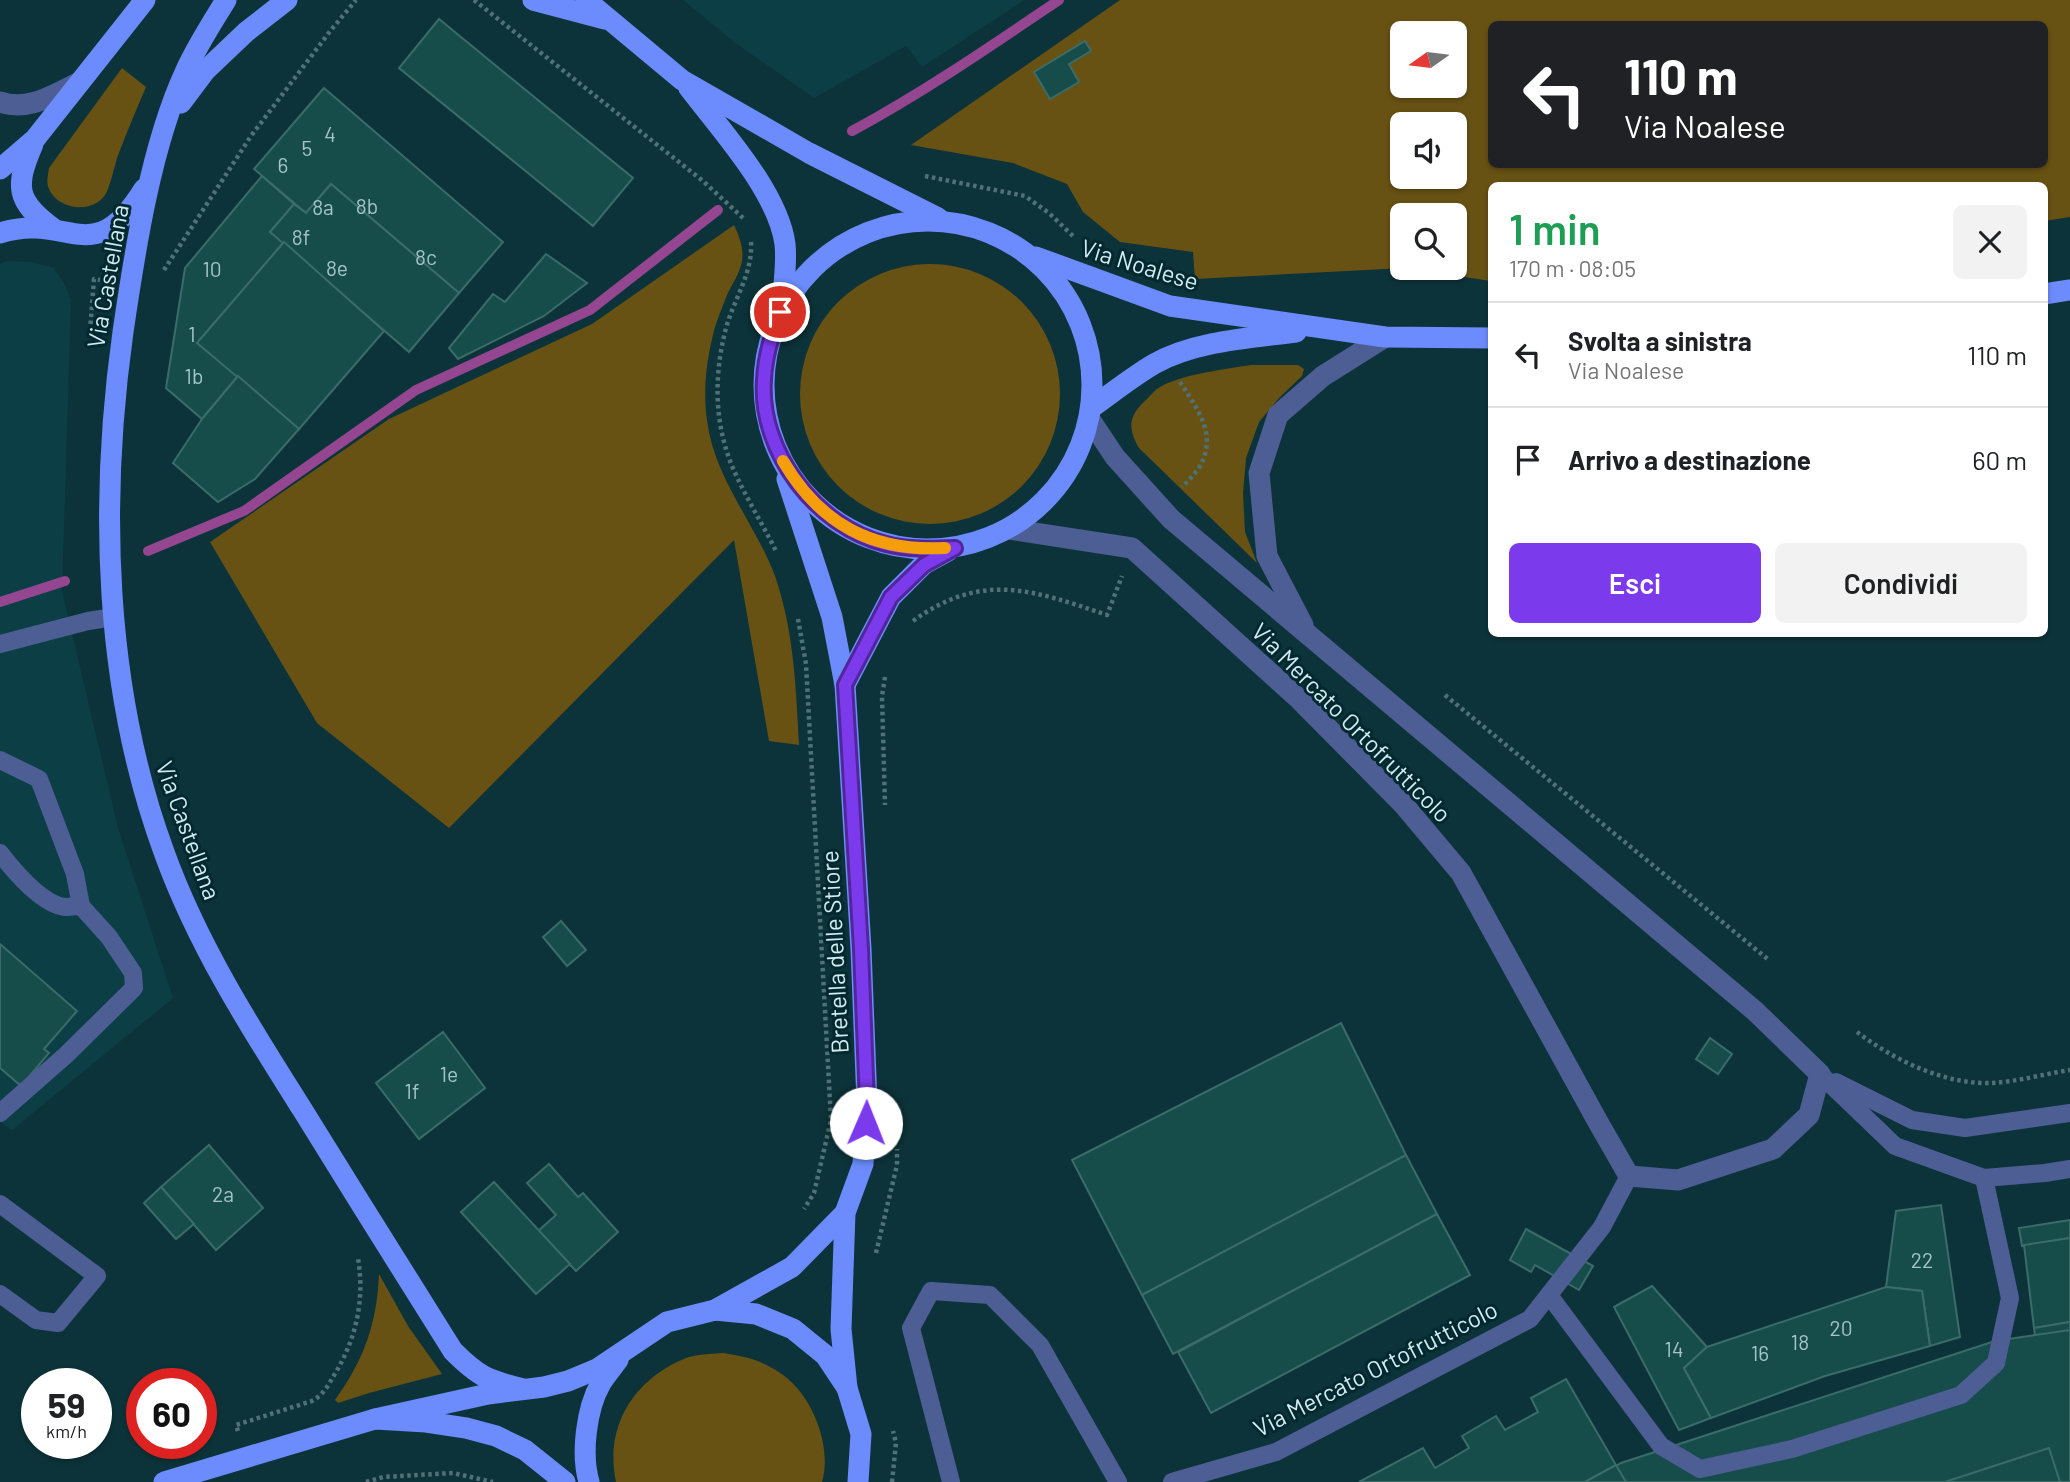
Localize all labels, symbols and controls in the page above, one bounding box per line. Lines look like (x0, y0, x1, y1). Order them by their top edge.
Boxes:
north arrow (1390, 21, 1466, 98)
map controls (1390, 21, 1467, 280)
text: 110 m (1624, 46, 1738, 105)
icon: left (1509, 49, 1600, 140)
text: Via Noalese (1624, 106, 1786, 144)
button: sound (1390, 112, 1467, 189)
house number: 4 (324, 121, 336, 146)
house number: 5 (302, 135, 312, 160)
house number: 6 (278, 152, 288, 177)
house number: 8b (356, 193, 378, 218)
house number: 8a (312, 194, 334, 219)
street label: Via Castellana (80, 202, 134, 350)
button: search (1390, 203, 1467, 280)
text: 1 min (1509, 203, 1601, 253)
button: close (1953, 205, 2027, 279)
house number: 8f (292, 224, 310, 249)
street label: Via Noalese (1078, 232, 1202, 296)
house number: 8c (415, 244, 437, 269)
text: 170 m · 08:05 (1509, 254, 1636, 282)
house number: 8e (326, 255, 348, 280)
house number: 10 (202, 256, 222, 281)
pin (750, 282, 810, 342)
icon: arrive (761, 293, 799, 331)
house number: 1 (188, 321, 196, 346)
text: Svolta a sinistra (1568, 325, 1752, 356)
icon: left (1509, 336, 1547, 374)
text: 110 m (1967, 339, 2027, 370)
text: Via Noalese (1568, 356, 1684, 384)
house number: 1b (185, 363, 203, 388)
icon: arrive (1509, 441, 1547, 479)
text: Arrivo a destinazione (1568, 444, 1811, 475)
text: 60 m (1972, 444, 2027, 475)
button: Esci (1509, 543, 1761, 623)
button: Condividi (1775, 543, 2027, 623)
street label: Via Mercato Ortofrutticolo (1246, 616, 1458, 828)
street label: Via Castellana (151, 757, 227, 903)
street label: Bretella delle Stiore (814, 850, 854, 1054)
house number: 1e (440, 1061, 458, 1086)
house number: 1f (405, 1078, 419, 1103)
position arrow (829, 1086, 903, 1160)
house number: 2a (212, 1181, 234, 1206)
house number: 22 (1911, 1247, 1933, 1272)
street label: Via Mercato Ortofrutticolo (1248, 1294, 1502, 1442)
house number: 20 (1829, 1315, 1853, 1340)
house number: 18 (1791, 1329, 1809, 1354)
house number: 14 (1665, 1336, 1683, 1361)
house number: 16 (1751, 1340, 1769, 1365)
speed limit sign: 60 (126, 1368, 217, 1459)
text: 59 (48, 1383, 85, 1425)
text: km/h (46, 1420, 87, 1442)

